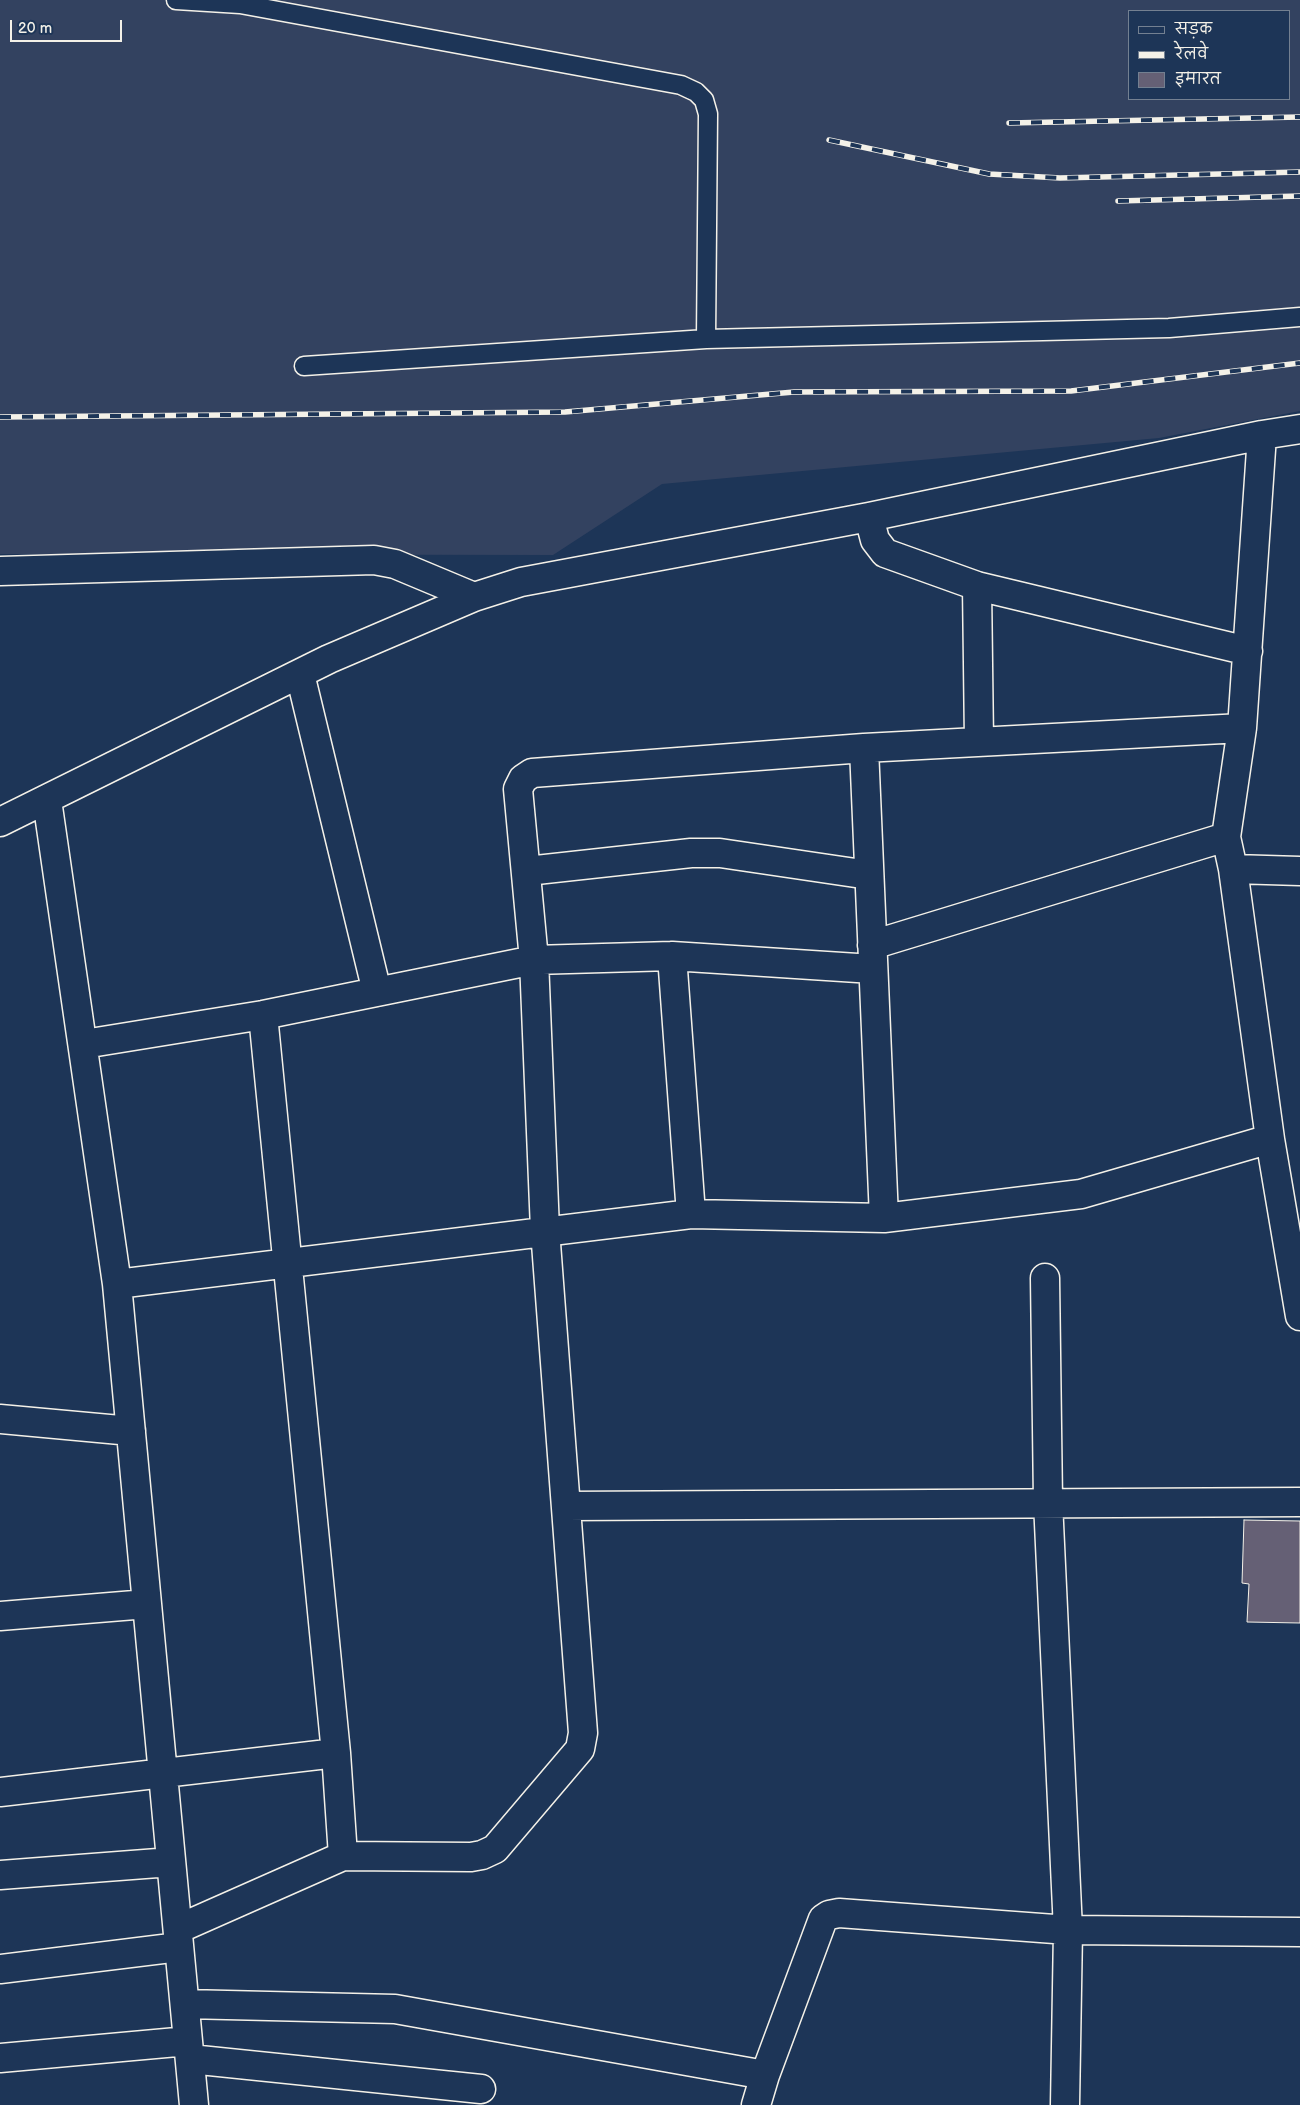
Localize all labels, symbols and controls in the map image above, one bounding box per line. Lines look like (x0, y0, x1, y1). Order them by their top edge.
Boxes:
scale bar (12, 10, 125, 42)
legend (1128, 10, 1290, 100)
text: 20 m (18, 19, 52, 38)
text: सड़क (1175, 20, 1212, 39)
text: रेलवे (1175, 45, 1208, 64)
text: इमारत (1175, 70, 1221, 89)

